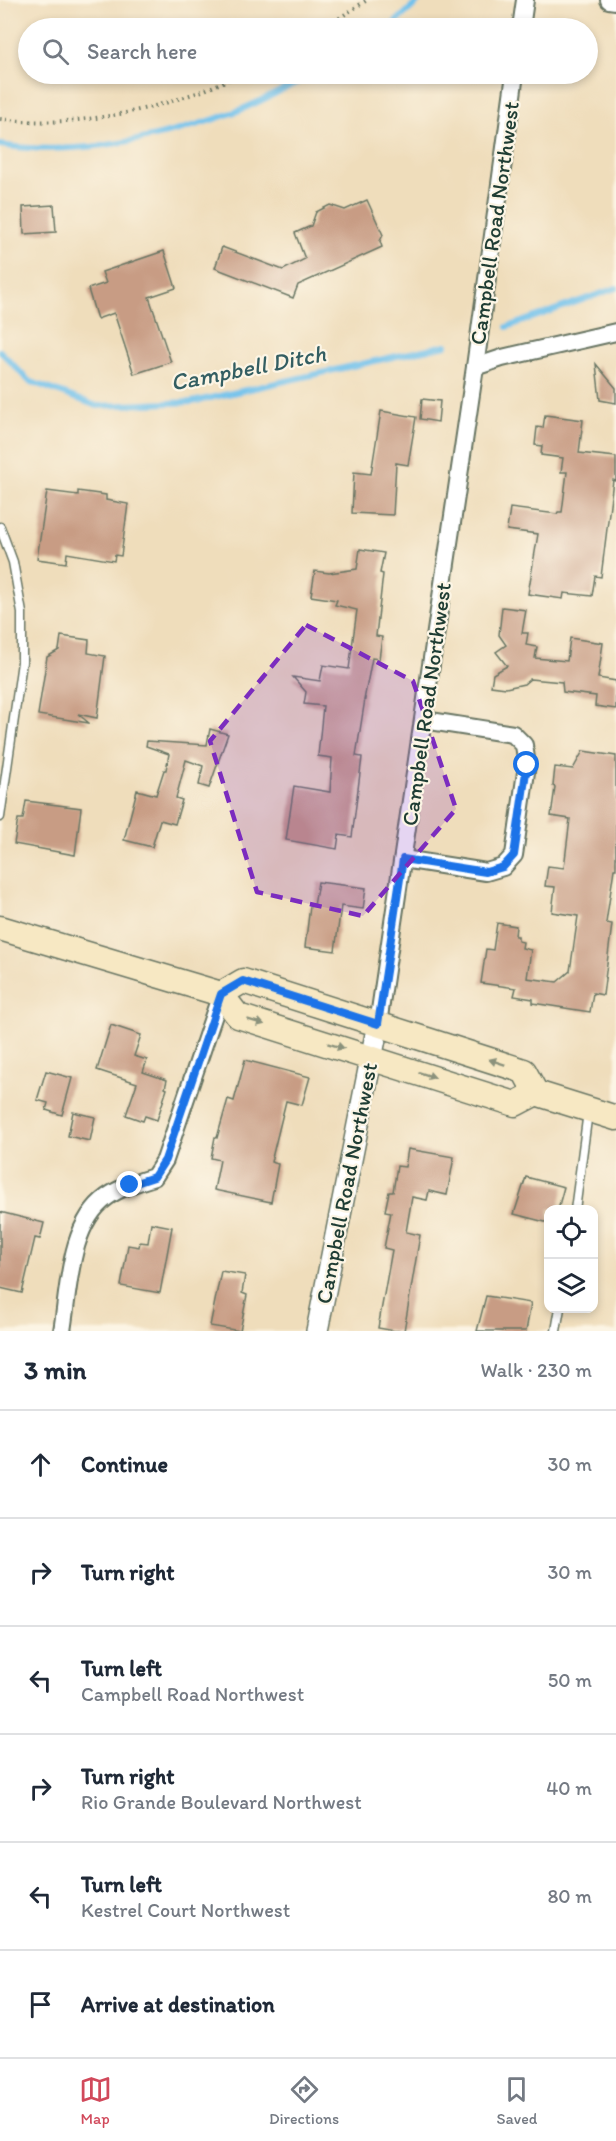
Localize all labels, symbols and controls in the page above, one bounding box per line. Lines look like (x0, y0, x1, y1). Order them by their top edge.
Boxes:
search box (18, 18, 598, 84)
icon: search (39, 35, 72, 68)
text: Search here (87, 38, 197, 65)
street label: Campbell Road Northwest (464, 100, 525, 347)
water label: Campbell Ditch (168, 338, 329, 397)
street label: Campbell Road Northwest (396, 581, 457, 828)
route start (513, 751, 539, 777)
one-way arrow (247, 1018, 265, 1027)
one-way arrow (327, 1042, 345, 1051)
one-way arrow (488, 1057, 506, 1066)
street label: Campbell Road Northwest (310, 1060, 383, 1306)
one-way arrow (418, 1071, 436, 1080)
route end (116, 1171, 142, 1197)
map controls (544, 1205, 598, 1313)
button: locate (544, 1205, 598, 1259)
button: layers (544, 1259, 598, 1313)
text: 3 min (24, 1354, 86, 1386)
text: Walk · 230 m (480, 1358, 592, 1382)
icon: ahead (24, 1448, 57, 1481)
text: Continue (81, 1451, 168, 1478)
text: 30 m (547, 1452, 592, 1476)
icon: right (24, 1556, 57, 1589)
text: Turn right (81, 1559, 175, 1586)
text: 30 m (547, 1560, 592, 1584)
text: Turn left (81, 1655, 162, 1682)
icon: left (24, 1664, 57, 1697)
text: 50 m (548, 1668, 592, 1692)
text: Campbell Road Northwest (81, 1682, 304, 1706)
text: Turn right (81, 1763, 175, 1790)
icon: right (24, 1772, 57, 1805)
text: 40 m (546, 1776, 592, 1800)
text: Rio Grande Boulevard Northwest (81, 1790, 362, 1814)
text: Turn left (81, 1871, 162, 1898)
icon: left (24, 1880, 57, 1913)
text: 80 m (547, 1884, 592, 1908)
text: Kestrel Court Northwest (81, 1898, 290, 1922)
icon: arrive (24, 1988, 57, 2021)
text: Arrive at destination (81, 1991, 275, 2018)
tab: Map (79, 2073, 112, 2128)
tab: Directions (269, 2073, 339, 2128)
tab: Saved (497, 2073, 537, 2128)

